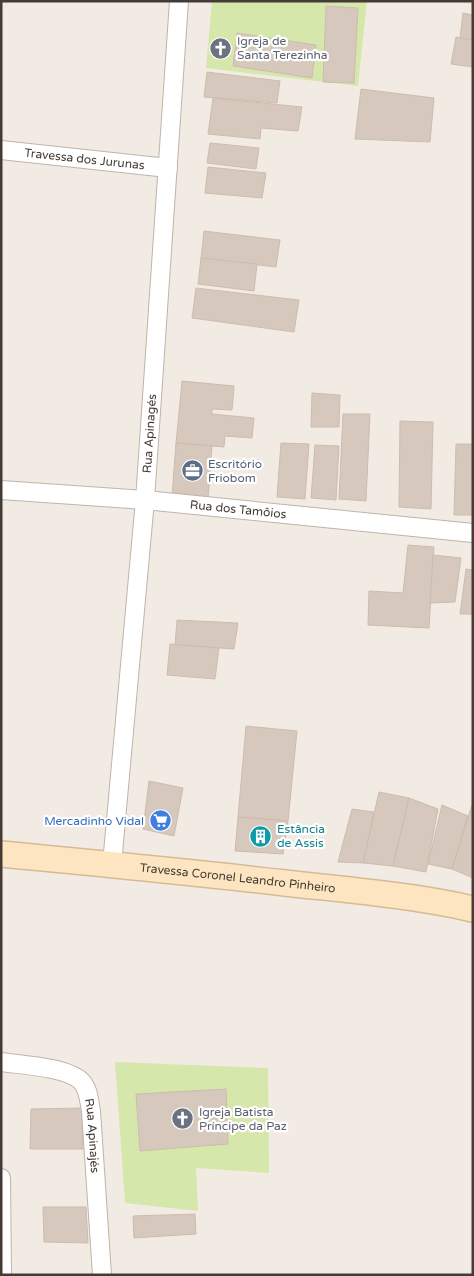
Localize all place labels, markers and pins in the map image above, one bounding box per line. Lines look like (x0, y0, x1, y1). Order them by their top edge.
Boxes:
place label: Igreja de Santa Terezinha (237, 34, 328, 62)
church icon: Igreja de Santa Terezinha (209, 36, 233, 60)
place label: Escritório Friobom (208, 457, 262, 485)
office icon: Escritório Friobom (180, 459, 204, 483)
supermarket icon: Mercadinho Vidal (148, 809, 172, 833)
place label: Mercadinho Vidal (44, 814, 144, 828)
place label: Estância de Assis (277, 822, 325, 850)
building icon: Estância de Assis (249, 824, 273, 848)
place label: Igreja Batista Príncipe da Paz (199, 1105, 287, 1133)
church icon: Igreja Batista Príncipe da Paz (171, 1107, 195, 1131)

